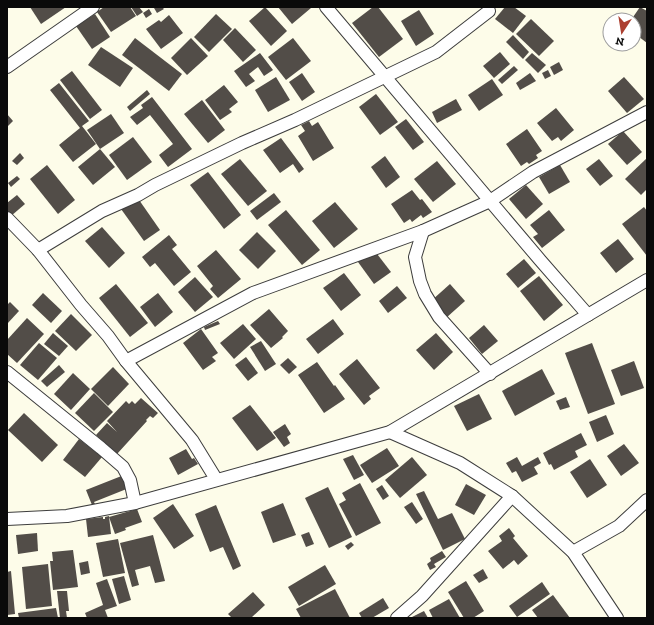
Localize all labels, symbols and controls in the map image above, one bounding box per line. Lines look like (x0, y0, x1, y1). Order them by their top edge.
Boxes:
north arrow (602, 12, 642, 52)
text: N (614, 34, 625, 49)

